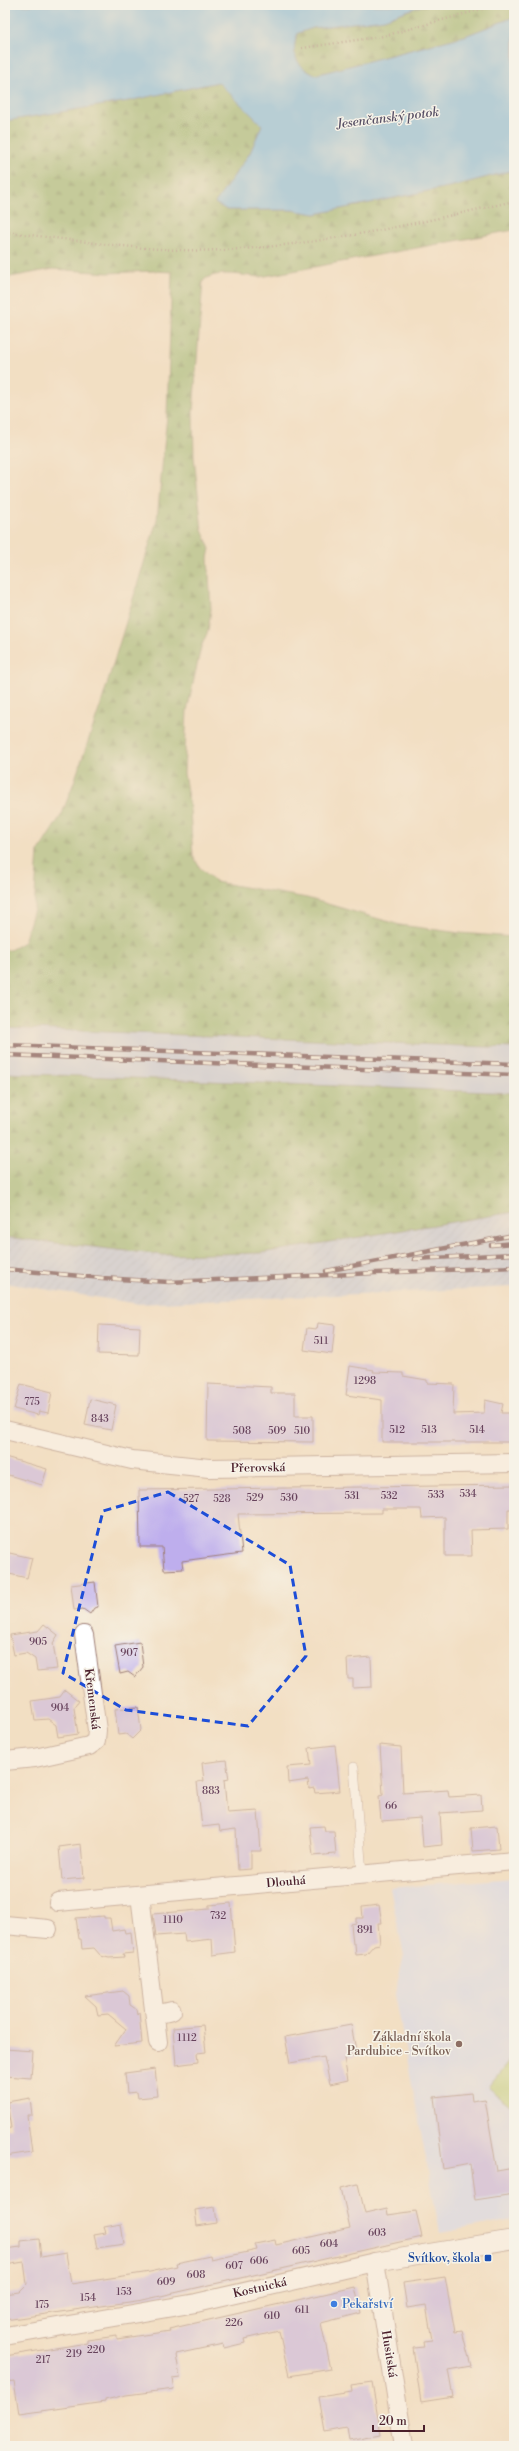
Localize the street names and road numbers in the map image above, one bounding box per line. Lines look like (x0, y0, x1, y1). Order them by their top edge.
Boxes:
street label: Přerovská (230, 1460, 286, 1476)
street label: Křemenská (81, 1668, 103, 1731)
street label: Dlouhá (266, 1873, 307, 1891)
street label: Kostnická (232, 2274, 289, 2301)
street label: Husitská (378, 2329, 400, 2380)

